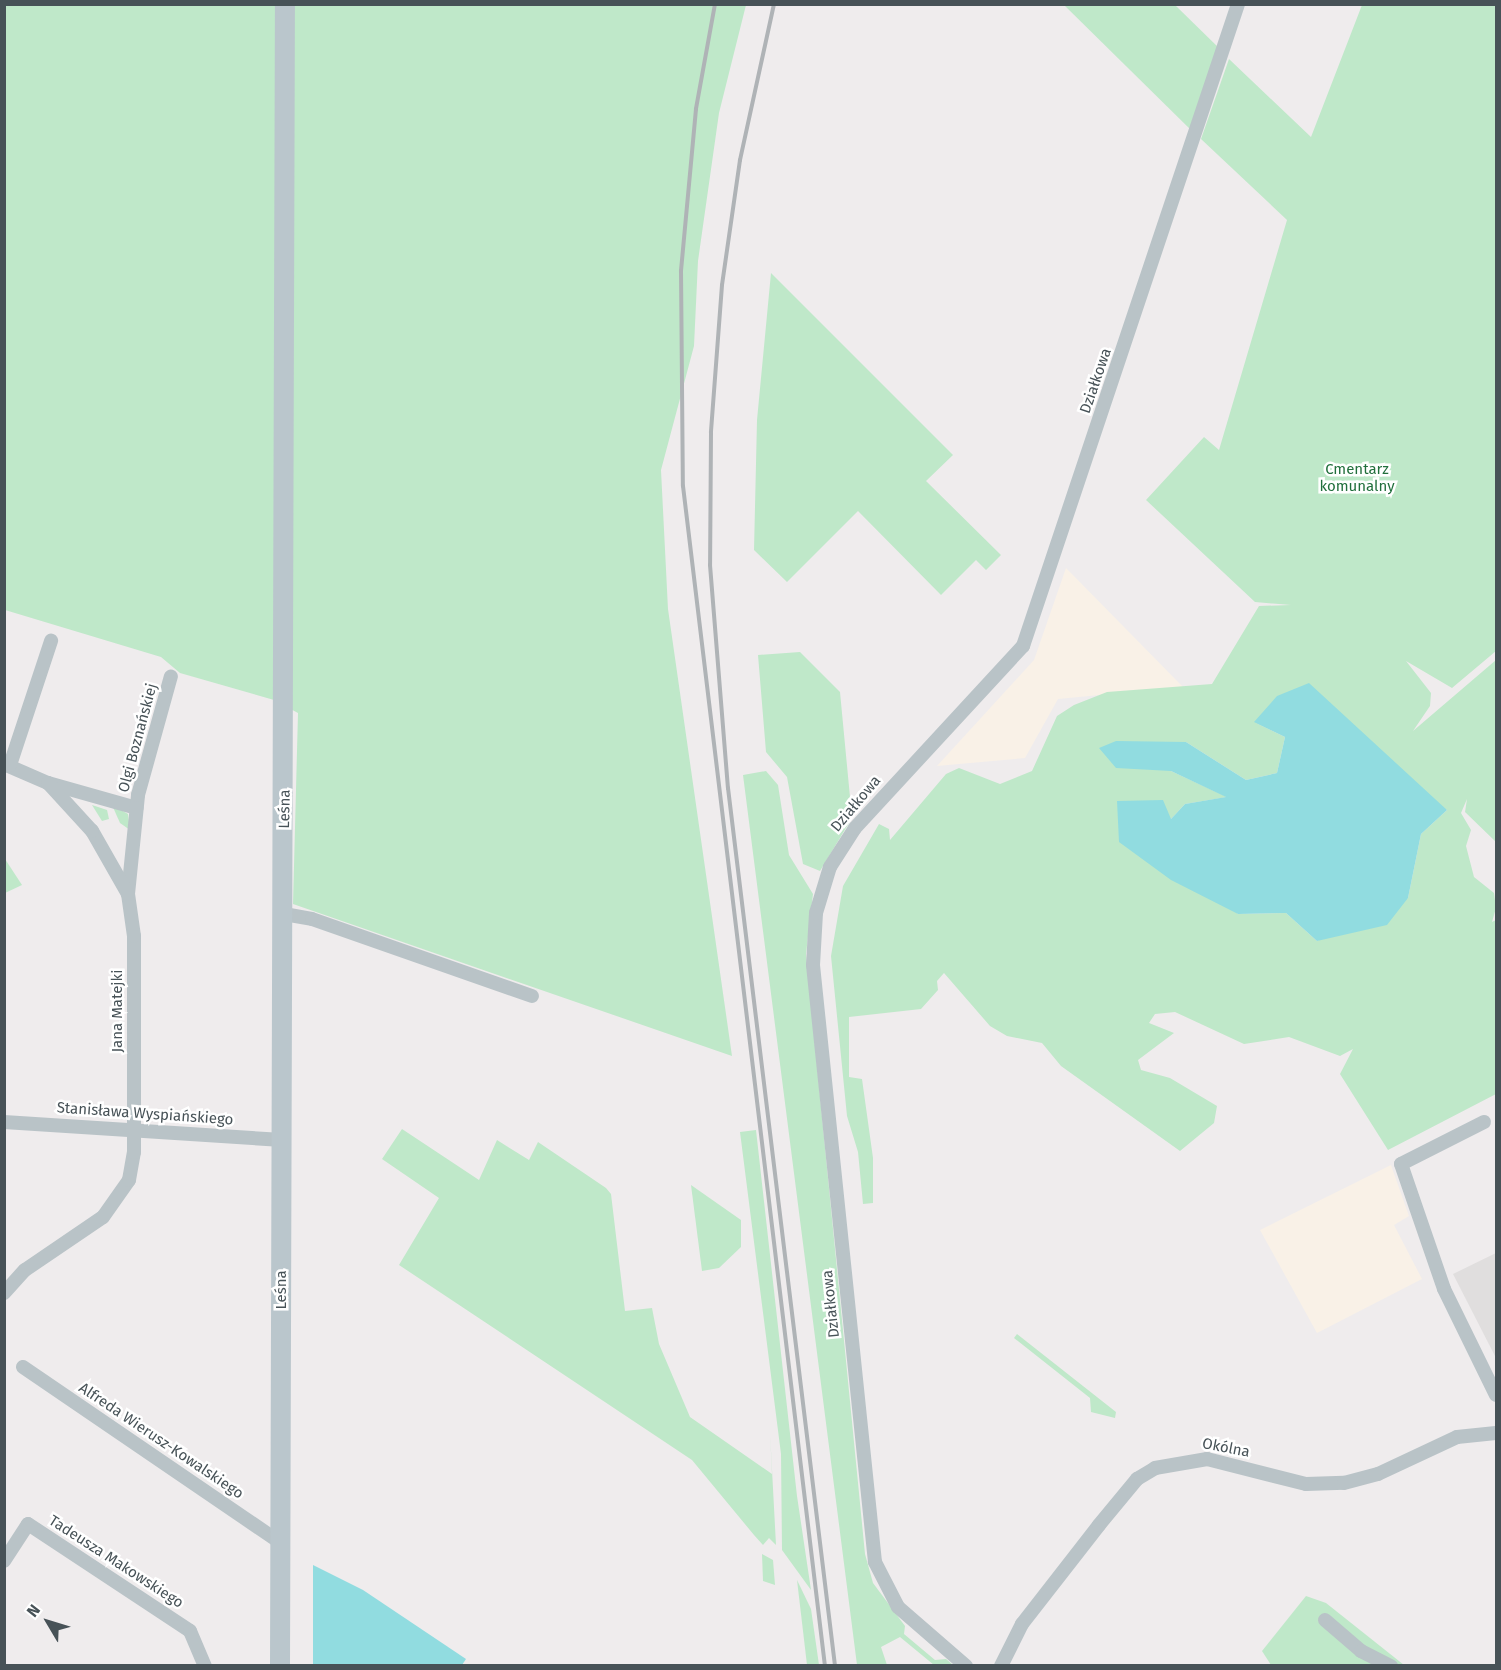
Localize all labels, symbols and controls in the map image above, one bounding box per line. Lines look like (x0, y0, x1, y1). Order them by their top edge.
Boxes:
street label: Działkowa (1076, 346, 1116, 416)
park label: Cmentarz komunalny (1319, 460, 1395, 495)
street label: Olgi Boznańskiej (115, 682, 161, 794)
street label: Działkowa (827, 772, 885, 836)
street label: Leśna (276, 789, 294, 829)
street label: Jana Matejki (109, 970, 127, 1052)
street label: Stanisława Wyspiańskiego (56, 1099, 234, 1129)
street label: Działkowa (818, 1269, 844, 1339)
street label: Leśna (273, 1270, 291, 1310)
street label: Alfreda Wierusz-Kowalskiego (75, 1379, 247, 1503)
street label: Okólna (1201, 1435, 1251, 1461)
street label: Tadeusza Makowskiego (45, 1512, 187, 1612)
north arrow (18, 1592, 78, 1652)
text: N (23, 1601, 44, 1621)

